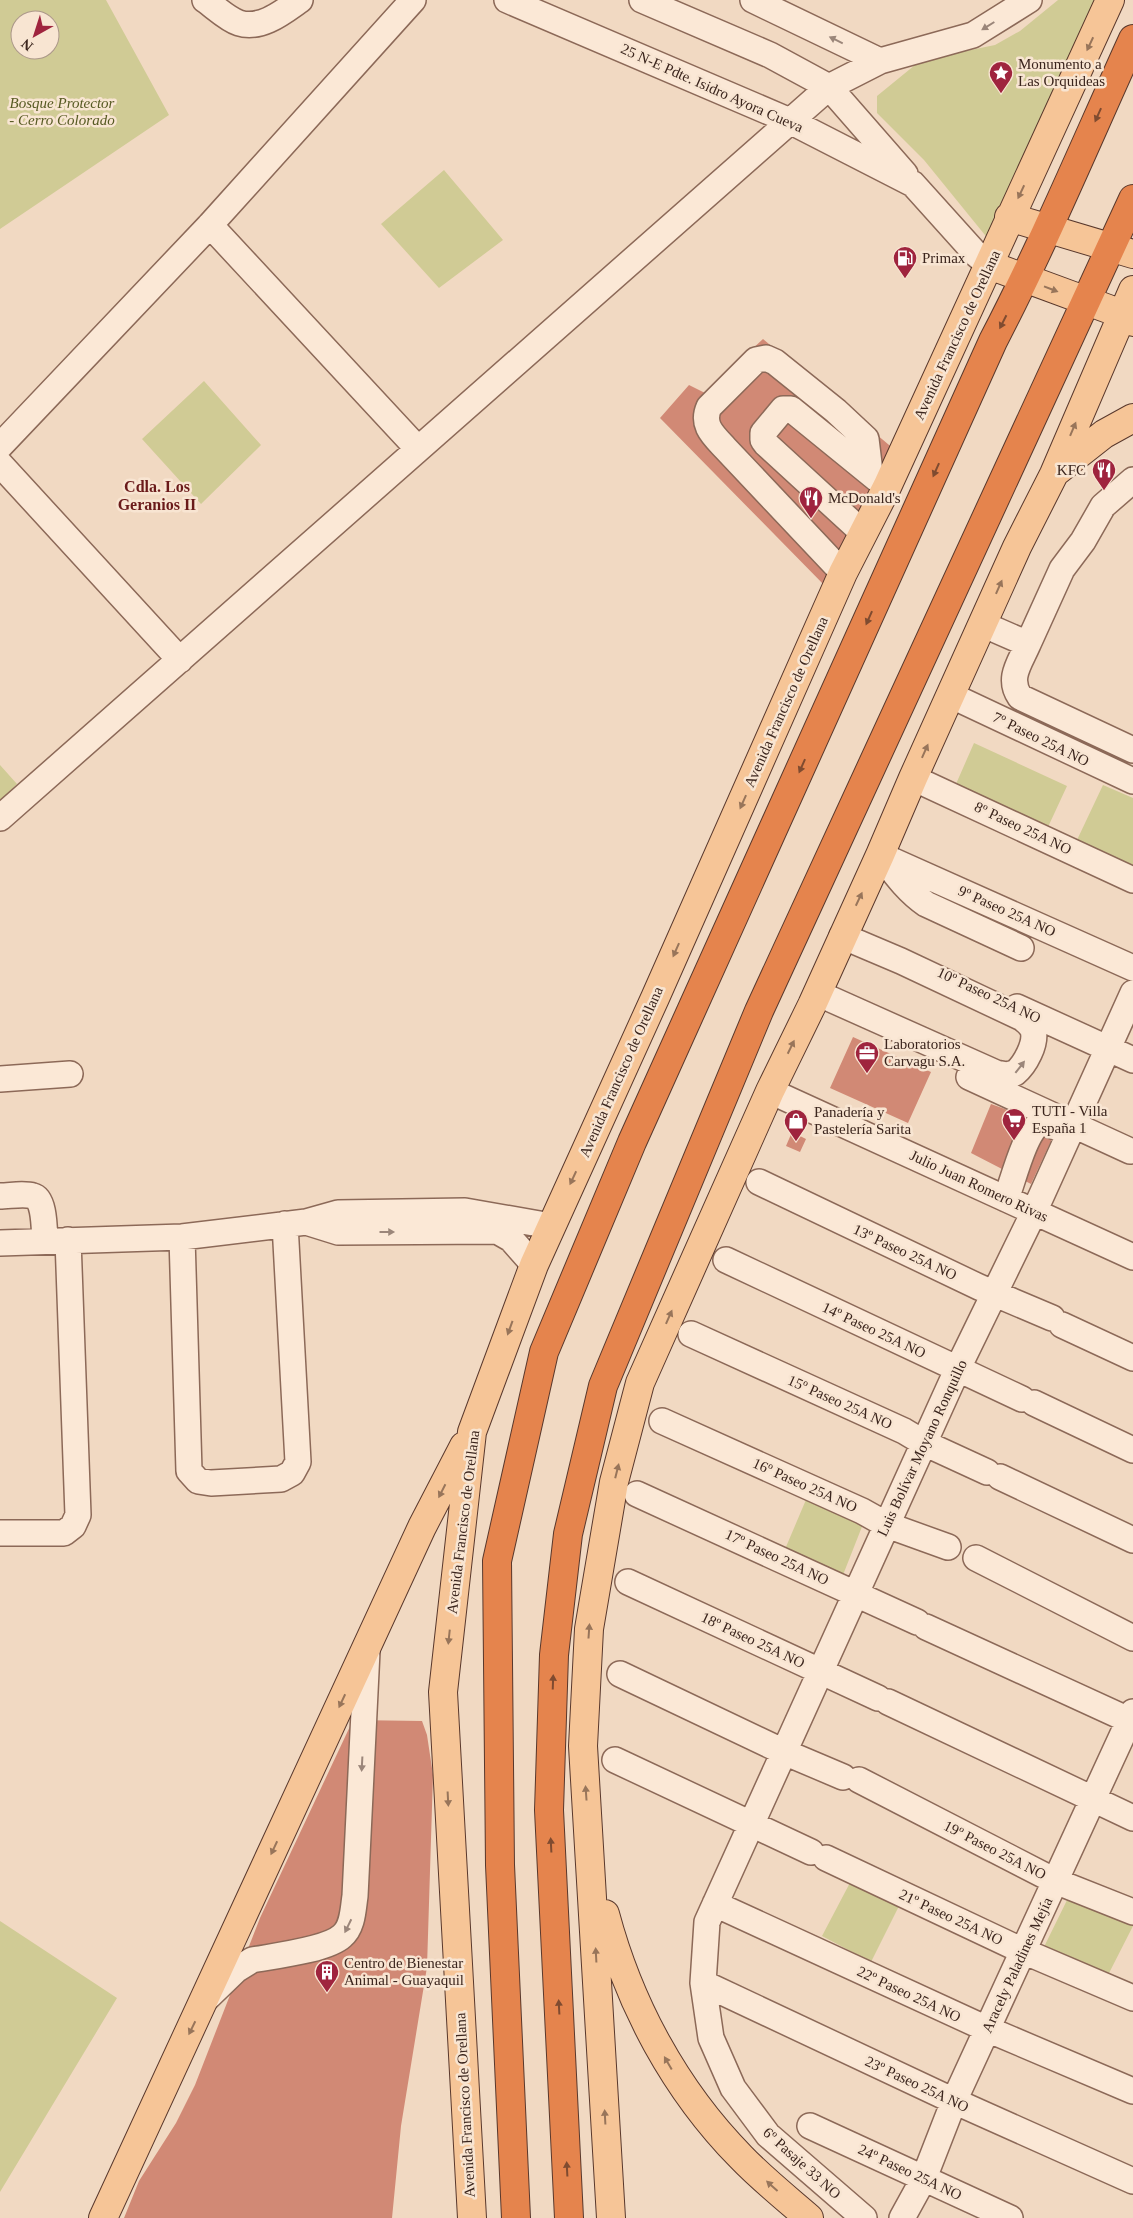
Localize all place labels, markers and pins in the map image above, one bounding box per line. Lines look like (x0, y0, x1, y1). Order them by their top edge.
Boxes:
place label: Monumento a Las Orquideas (1018, 56, 1105, 89)
place icon: Monumento a Las Orquideas (988, 60, 1014, 94)
fuel station icon: Primax (892, 245, 918, 279)
place label: Primax (922, 250, 966, 266)
restaurant icon: KFC (1091, 457, 1117, 491)
place label: KFC (1057, 462, 1086, 478)
restaurant icon: McDonald's (798, 485, 824, 519)
place label: McDonald's (828, 490, 901, 506)
place label: Laboratorios Carvagu S.A. (884, 1036, 965, 1069)
office icon: Laboratorios Carvagu S.A. (854, 1040, 880, 1074)
place label: TUTI - Villa España 1 (1032, 1103, 1108, 1136)
place label: Panadería y Pastelería Sarita (814, 1104, 911, 1137)
supermarket icon: TUTI - Villa España 1 (1001, 1107, 1027, 1141)
shop icon: Panadería y Pastelería Sarita (783, 1108, 809, 1142)
place label: Centro de Bienestar Animal - Guayaquil (344, 1955, 464, 1988)
building icon: Centro de Bienestar Animal - Guayaquil (314, 1959, 340, 1993)

